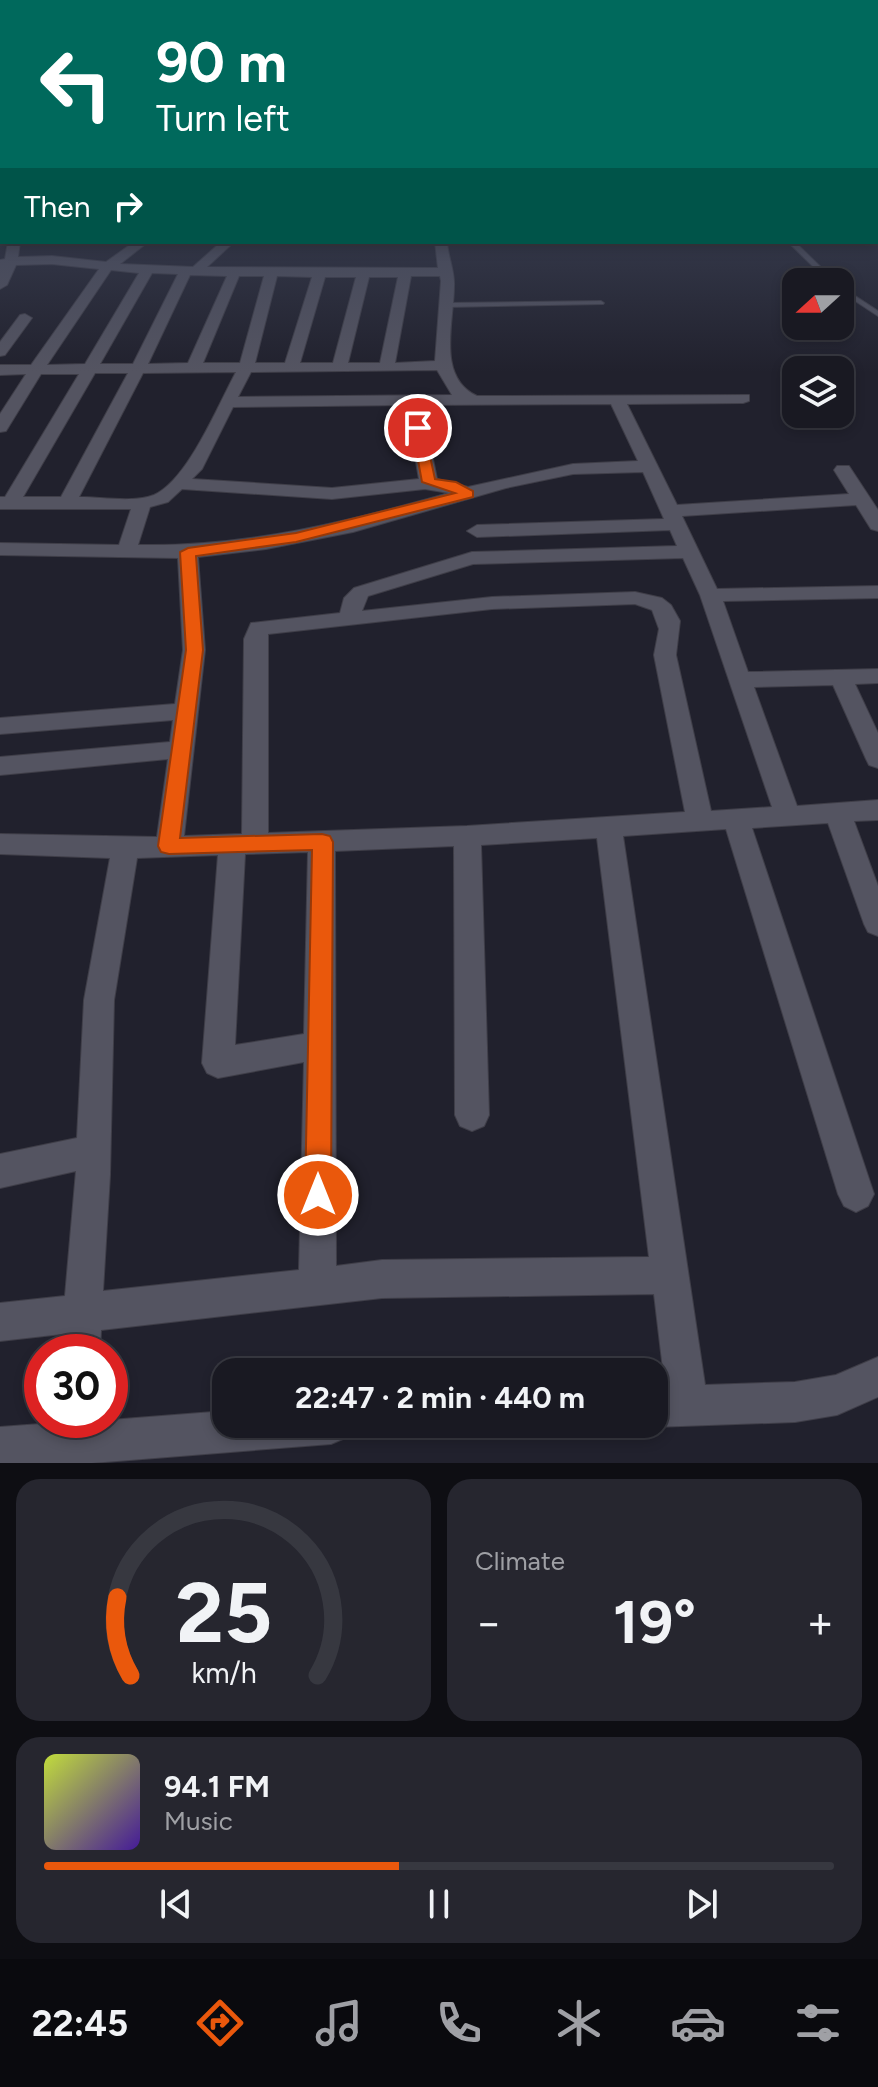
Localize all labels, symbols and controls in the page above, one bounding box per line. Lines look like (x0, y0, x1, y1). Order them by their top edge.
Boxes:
text: 90 m (156, 29, 287, 96)
icon: left (24, 32, 128, 136)
text: Turn left (156, 97, 290, 140)
icon: right (106, 184, 150, 228)
text: Then (24, 188, 90, 225)
north arrow (782, 268, 854, 340)
map controls (782, 268, 854, 428)
button: layers (782, 356, 854, 428)
pin (384, 394, 452, 462)
icon: arrive (396, 406, 440, 450)
position arrow (276, 1153, 360, 1237)
speed limit sign: 30 (24, 1334, 128, 1438)
text: 22:47 · 2 min · 440 m (295, 1379, 585, 1416)
text: Climate (475, 1545, 565, 1577)
text: 25 (175, 1563, 272, 1663)
text: 19° (613, 1586, 696, 1658)
text: − (475, 1596, 502, 1649)
text: + (807, 1596, 834, 1649)
text: km/h (191, 1656, 256, 1690)
text: 94.1 FM (164, 1768, 270, 1805)
text: Music (164, 1805, 233, 1837)
icon: previous (154, 1882, 198, 1926)
icon: pause (417, 1882, 461, 1926)
icon: next (680, 1882, 724, 1926)
icon: directions (192, 1995, 248, 2051)
icon: music (311, 1995, 367, 2051)
icon: phone (431, 1995, 487, 2051)
icon: climate (551, 1995, 607, 2051)
icon: car (670, 1995, 726, 2051)
icon: filters (790, 1995, 846, 2051)
text: 22:45 (32, 2002, 128, 2045)

